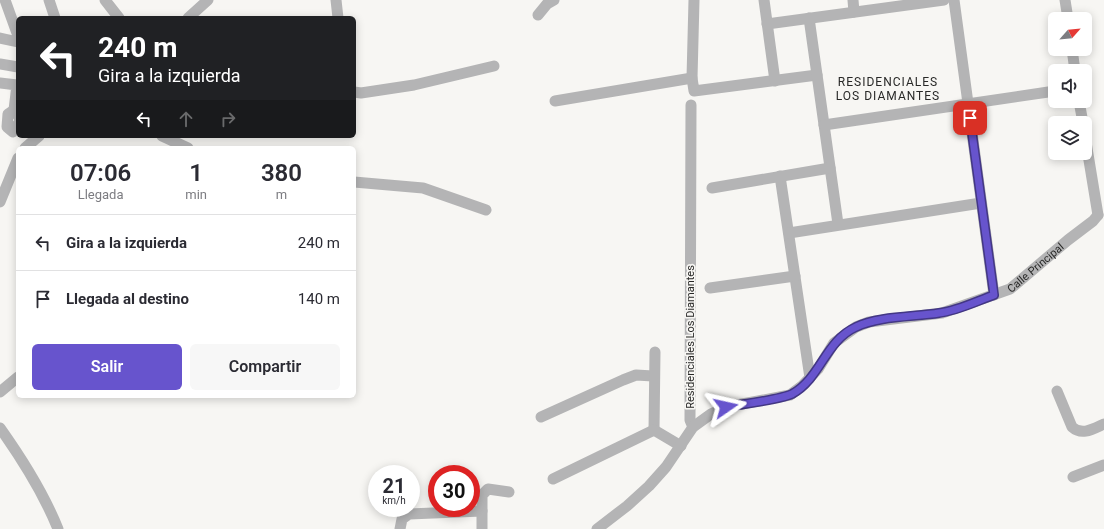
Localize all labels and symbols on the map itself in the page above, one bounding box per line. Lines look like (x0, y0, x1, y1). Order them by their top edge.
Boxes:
north arrow (1048, 12, 1092, 56)
district label: RESIDENCIALES LOS DIAMANTES (836, 75, 940, 103)
pin (953, 101, 987, 135)
street label: Calle Principal (1004, 240, 1066, 295)
street label: Residenciales Los Diamantes (684, 265, 697, 409)
position arrow (705, 386, 747, 428)
speed limit sign: 30 (428, 465, 480, 517)

